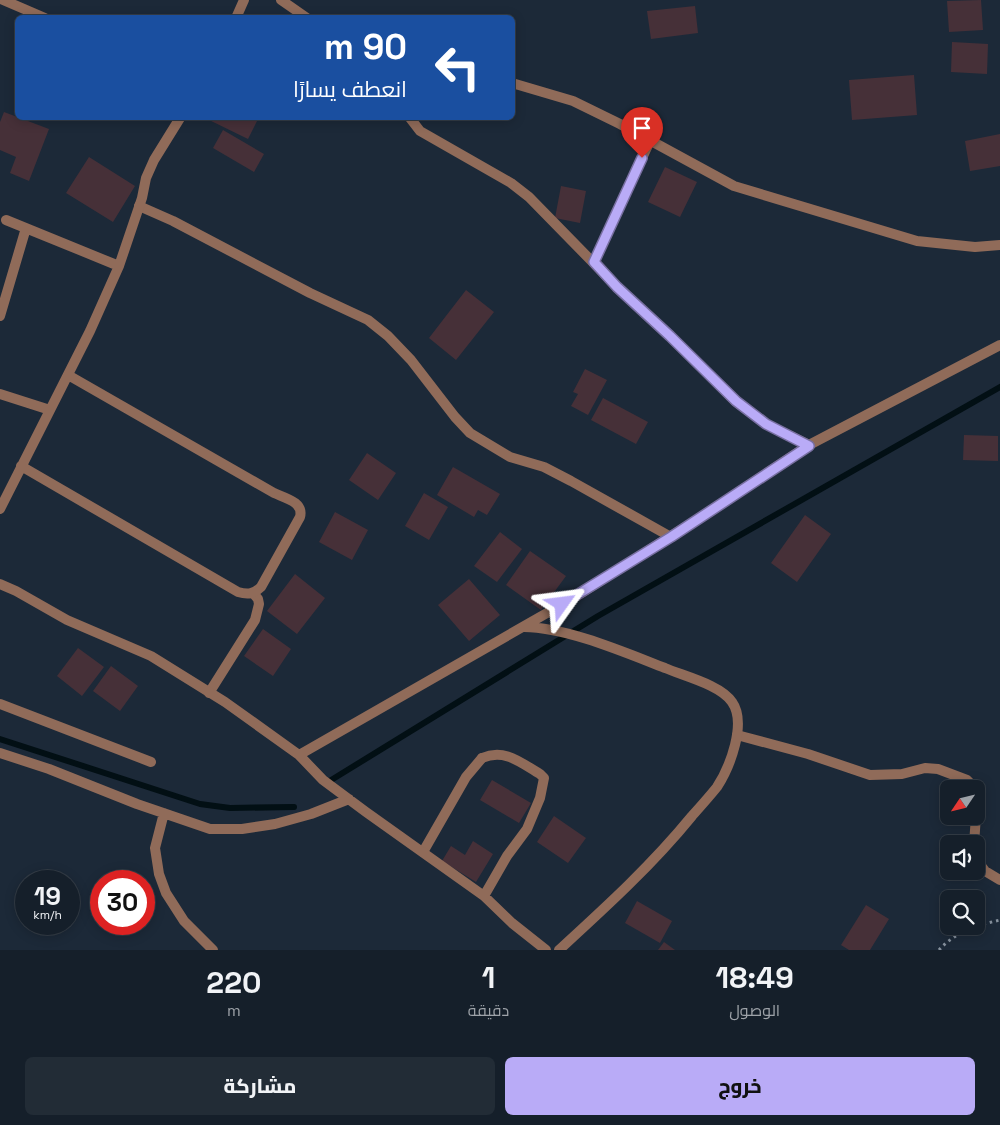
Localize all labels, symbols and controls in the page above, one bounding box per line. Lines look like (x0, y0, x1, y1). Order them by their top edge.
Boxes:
text: 90 m (324, 25, 407, 69)
icon: left (425, 35, 490, 100)
text: انعطف يسارًا (293, 75, 407, 103)
pin (621, 107, 663, 158)
icon: arrive (628, 114, 656, 142)
position arrow (535, 577, 587, 629)
north arrow (940, 780, 985, 825)
map controls (940, 780, 985, 935)
button: sound (940, 835, 985, 880)
speed limit sign: 30 (90, 870, 155, 935)
text: 19 (34, 880, 61, 912)
button: search (940, 890, 985, 935)
text: km/h (33, 907, 62, 923)
text: 1 (482, 958, 495, 997)
text: 18:49 (716, 958, 794, 997)
text: 220 (206, 963, 261, 1002)
text: m (227, 1000, 241, 1021)
text: دقيقة (468, 1000, 509, 1021)
text: الوصول (729, 1000, 780, 1021)
button: مشاركة (25, 1057, 495, 1115)
button: خروج (505, 1057, 975, 1115)

